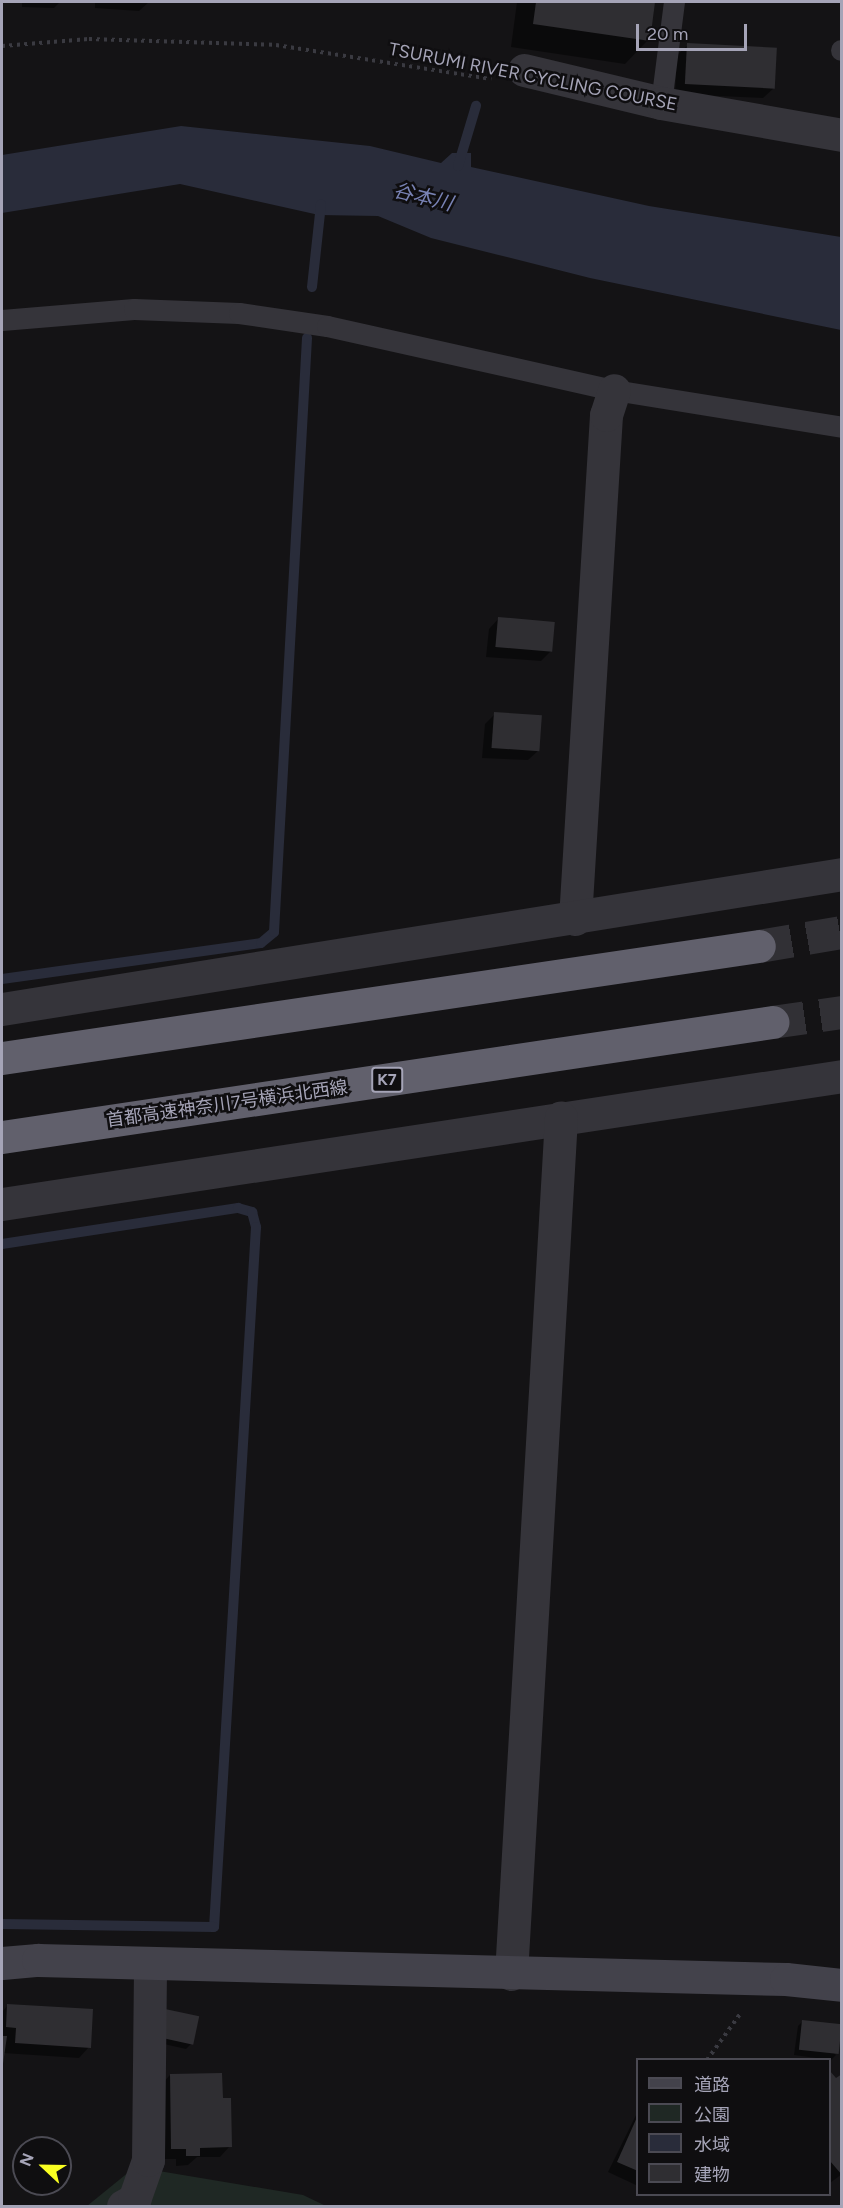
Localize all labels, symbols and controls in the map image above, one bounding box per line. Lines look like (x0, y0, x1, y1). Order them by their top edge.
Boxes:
scale bar (639, 12, 750, 50)
text: 20 m (647, 23, 688, 45)
street label: TSURUMI RIVER CYCLING COURSE (387, 38, 679, 116)
water label: 谷本川 (391, 178, 455, 216)
road number: K7 (370, 1067, 404, 1093)
street label: 首都高速神奈川7号横浜北西線 (105, 1076, 349, 1132)
legend (636, 2058, 831, 2196)
text: 道路 (694, 2074, 730, 2096)
text: 公園 (694, 2104, 730, 2126)
text: 水域 (694, 2134, 730, 2156)
north arrow (12, 2136, 72, 2196)
text: N (16, 2151, 38, 2169)
text: 建物 (694, 2164, 730, 2186)

